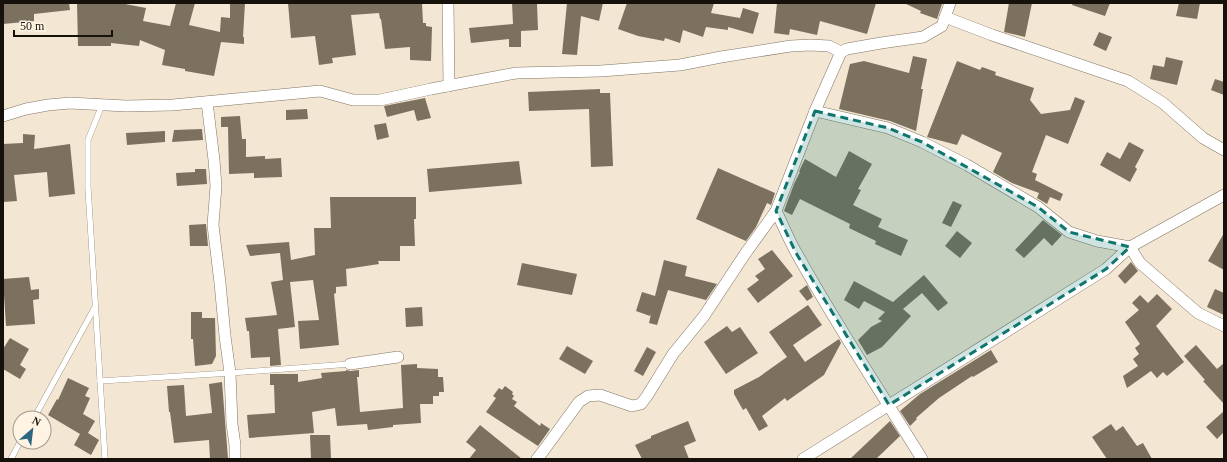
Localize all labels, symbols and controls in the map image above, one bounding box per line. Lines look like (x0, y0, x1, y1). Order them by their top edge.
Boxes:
scale bar (14, 12, 112, 38)
text: 50 m (20, 19, 45, 33)
north arrow (12, 410, 52, 450)
text: N (30, 414, 43, 428)

